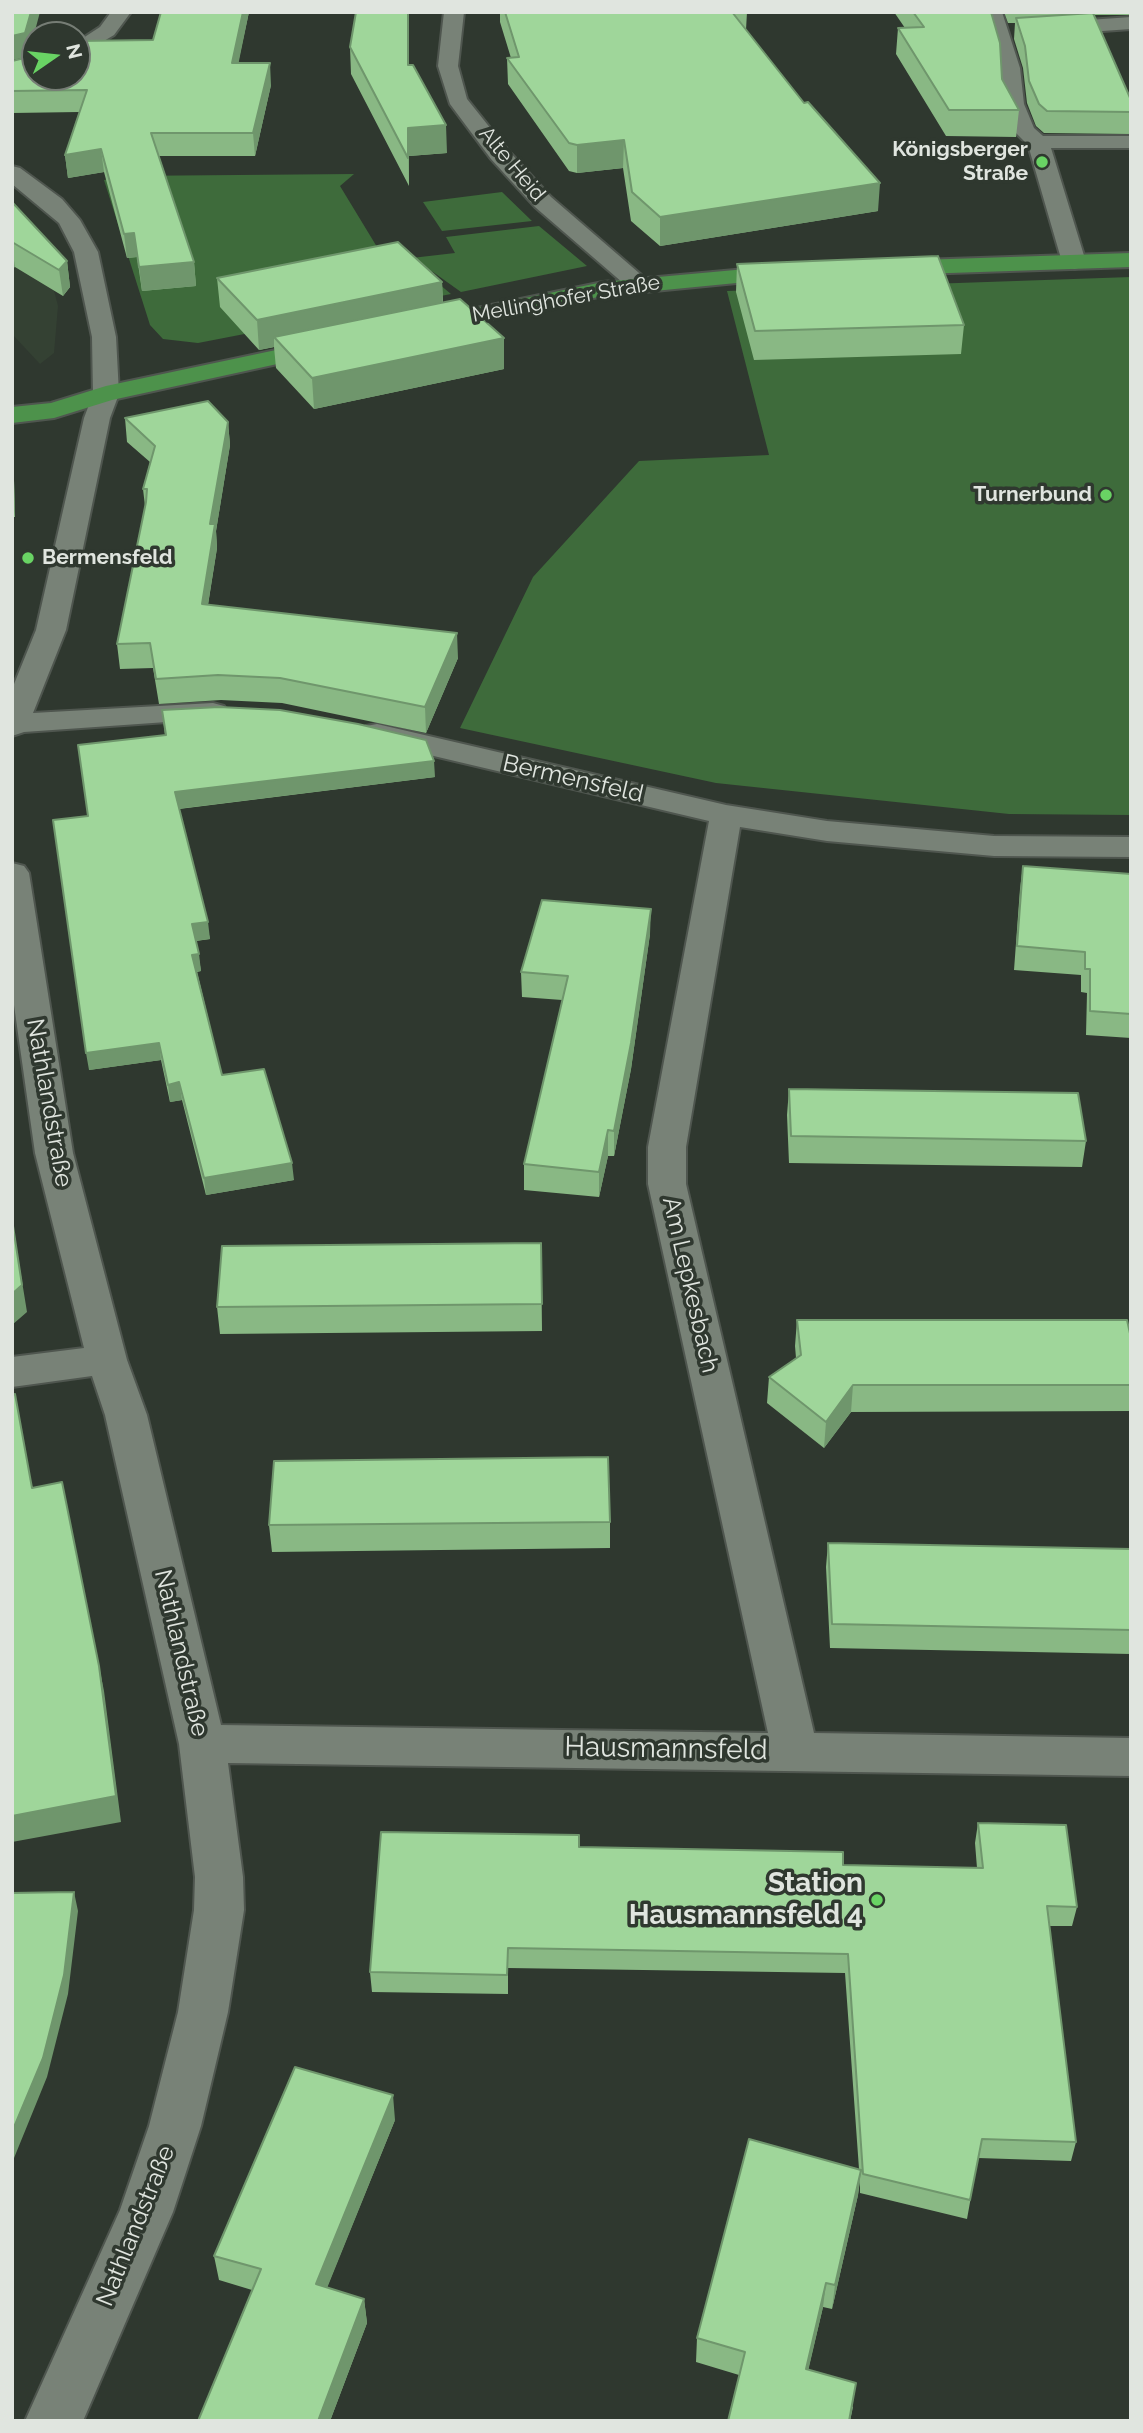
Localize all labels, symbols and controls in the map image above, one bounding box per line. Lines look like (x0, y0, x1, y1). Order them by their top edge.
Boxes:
north arrow (21, 21, 91, 91)
text: N (62, 42, 87, 61)
street label: Alte Heid (474, 122, 550, 206)
place label: Königsberger Straße (892, 137, 1028, 187)
marker: Königsberger Straße (1034, 154, 1050, 170)
street label: Mellinghofer Straße (470, 270, 662, 328)
place label: Turnerbund (973, 482, 1092, 508)
marker: Turnerbund (1098, 487, 1114, 503)
place label: Bermensfeld (42, 545, 173, 571)
marker: Bermensfeld (20, 550, 36, 566)
street label: Bermensfeld (500, 749, 646, 809)
street label: Nathlandstraße (20, 1017, 78, 1189)
street label: Am Lepkesbach (656, 1194, 724, 1376)
street label: Nathlandstraße (148, 1567, 214, 1739)
street label: Hausmannsfeld (564, 1730, 768, 1768)
place label: Station Hausmannsfeld 4 (629, 1867, 863, 1933)
marker: Station Hausmannsfeld 4 (869, 1892, 885, 1908)
street label: Nathlandstraße (91, 2142, 181, 2310)

